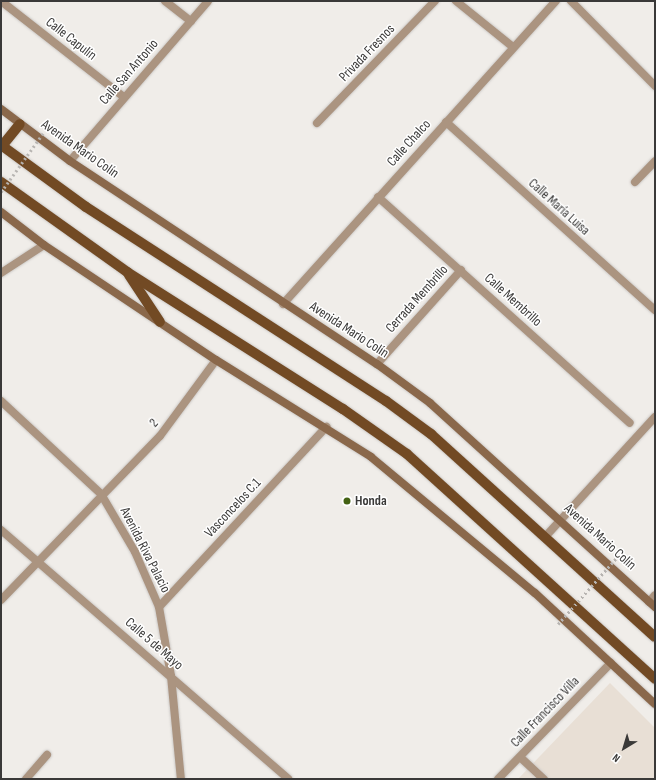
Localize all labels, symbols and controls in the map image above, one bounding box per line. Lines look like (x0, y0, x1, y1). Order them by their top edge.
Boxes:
street label: Calle Capulín (42, 14, 100, 64)
street label: Privada Fresnos (336, 21, 398, 85)
street label: Calle San Antonio (96, 36, 162, 108)
street label: Avenida Mario Colín (38, 116, 122, 182)
street label: Calle Chalco (384, 116, 434, 170)
street label: Calle María Luisa (525, 175, 593, 239)
street label: Cerrada Membrillo (382, 262, 452, 336)
street label: Calle Membrillo (481, 270, 545, 330)
street label: Avenida Mario Colín (306, 298, 392, 362)
street label: 2 (146, 415, 162, 431)
street label: Vasconcelos C.1 (201, 475, 265, 541)
place label: Honda (355, 493, 387, 509)
marker: Honda (342, 496, 352, 506)
street label: Avenida Mario Colín (561, 500, 639, 574)
street label: Avenida Riva Palacio (116, 504, 174, 596)
street label: Calle 5 de Mayo (122, 614, 186, 674)
street label: Calle Francisco Villa (507, 673, 583, 751)
north arrow (604, 728, 644, 768)
text: N (610, 751, 623, 765)

